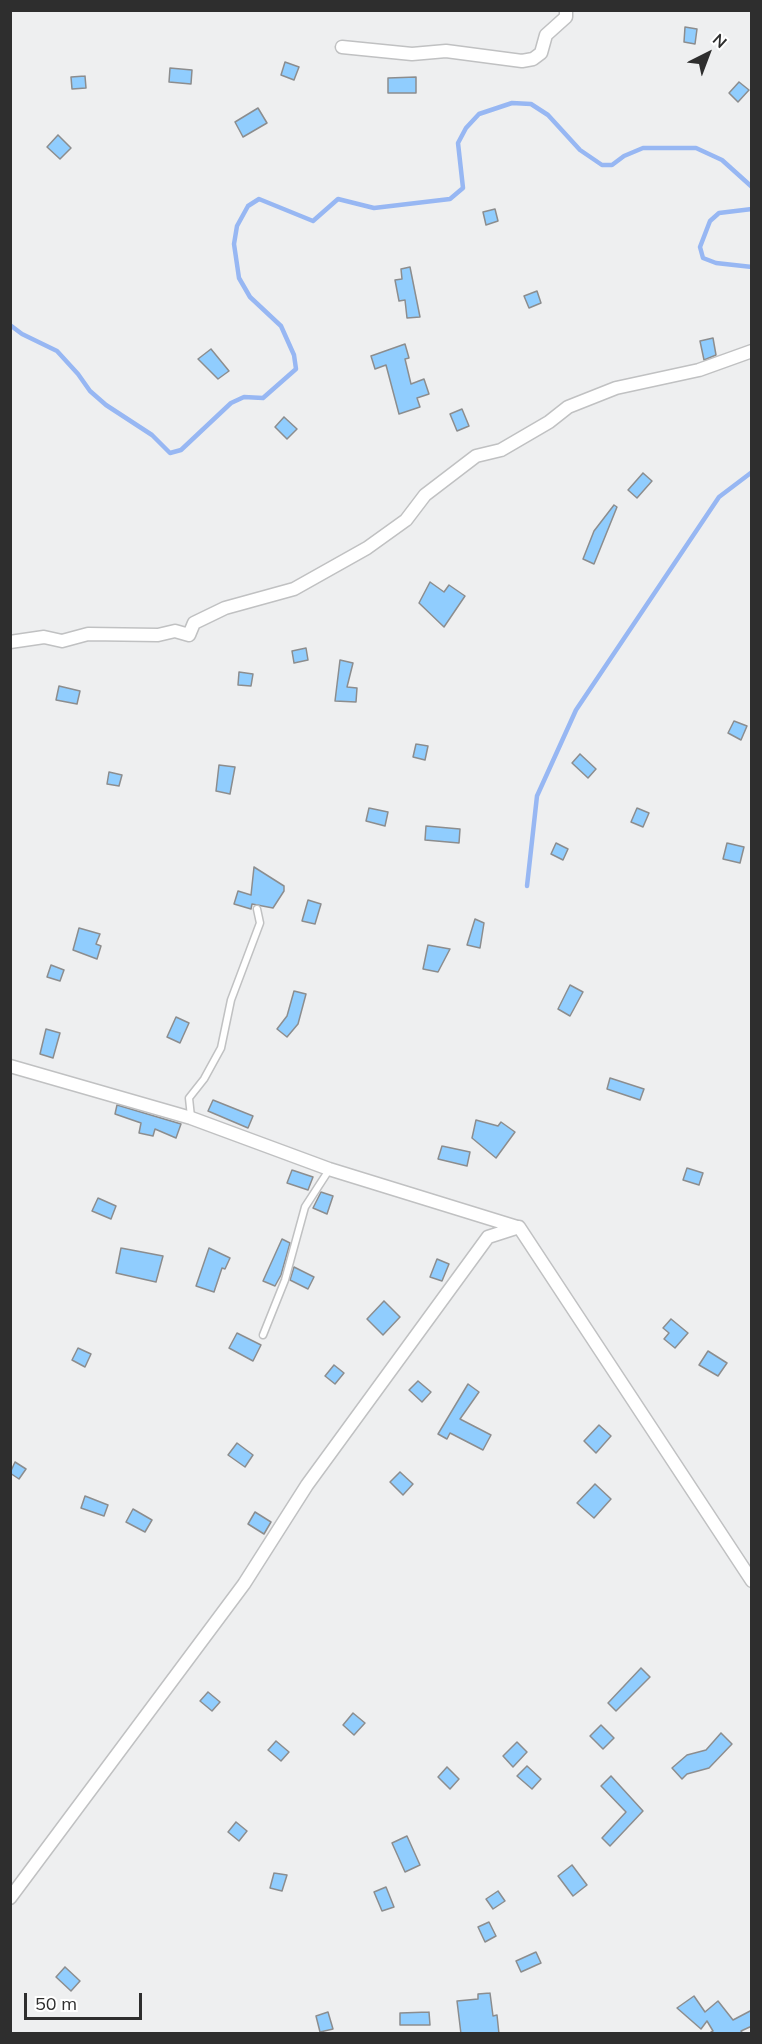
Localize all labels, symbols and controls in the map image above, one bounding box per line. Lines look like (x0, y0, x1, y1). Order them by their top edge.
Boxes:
north arrow (678, 24, 738, 84)
text: N (709, 29, 731, 52)
scale bar (27, 1981, 146, 2019)
text: 50 m (35, 1992, 77, 2015)

